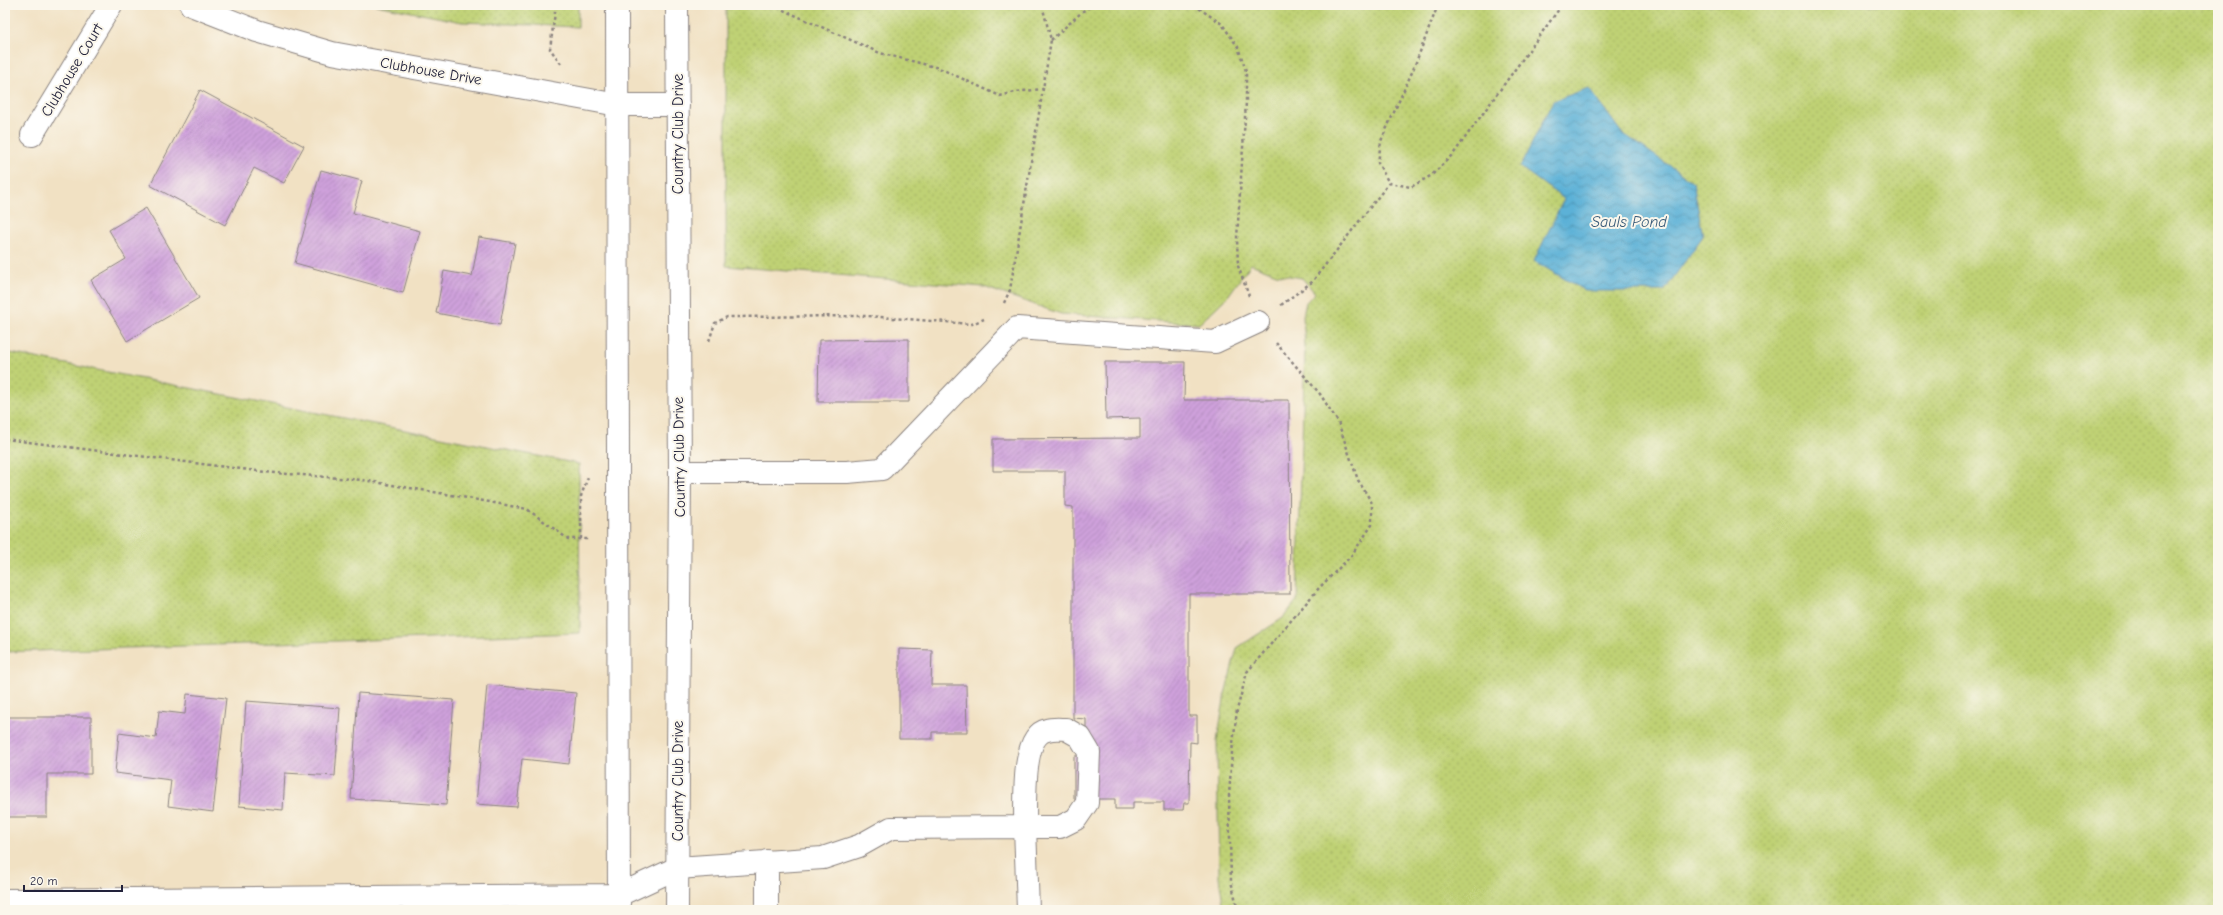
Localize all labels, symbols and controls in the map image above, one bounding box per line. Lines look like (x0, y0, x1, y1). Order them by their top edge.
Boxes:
street label: Clubhouse Court (37, 20, 107, 120)
street label: Clubhouse Drive (379, 53, 484, 89)
street label: Country Club Drive (669, 73, 687, 194)
water label: Sauls Pond (1591, 213, 1667, 231)
street label: Country Club Drive (669, 396, 689, 517)
street label: Country Club Drive (669, 720, 687, 841)
scale bar (24, 867, 122, 893)
text: 20 m (30, 874, 58, 888)

